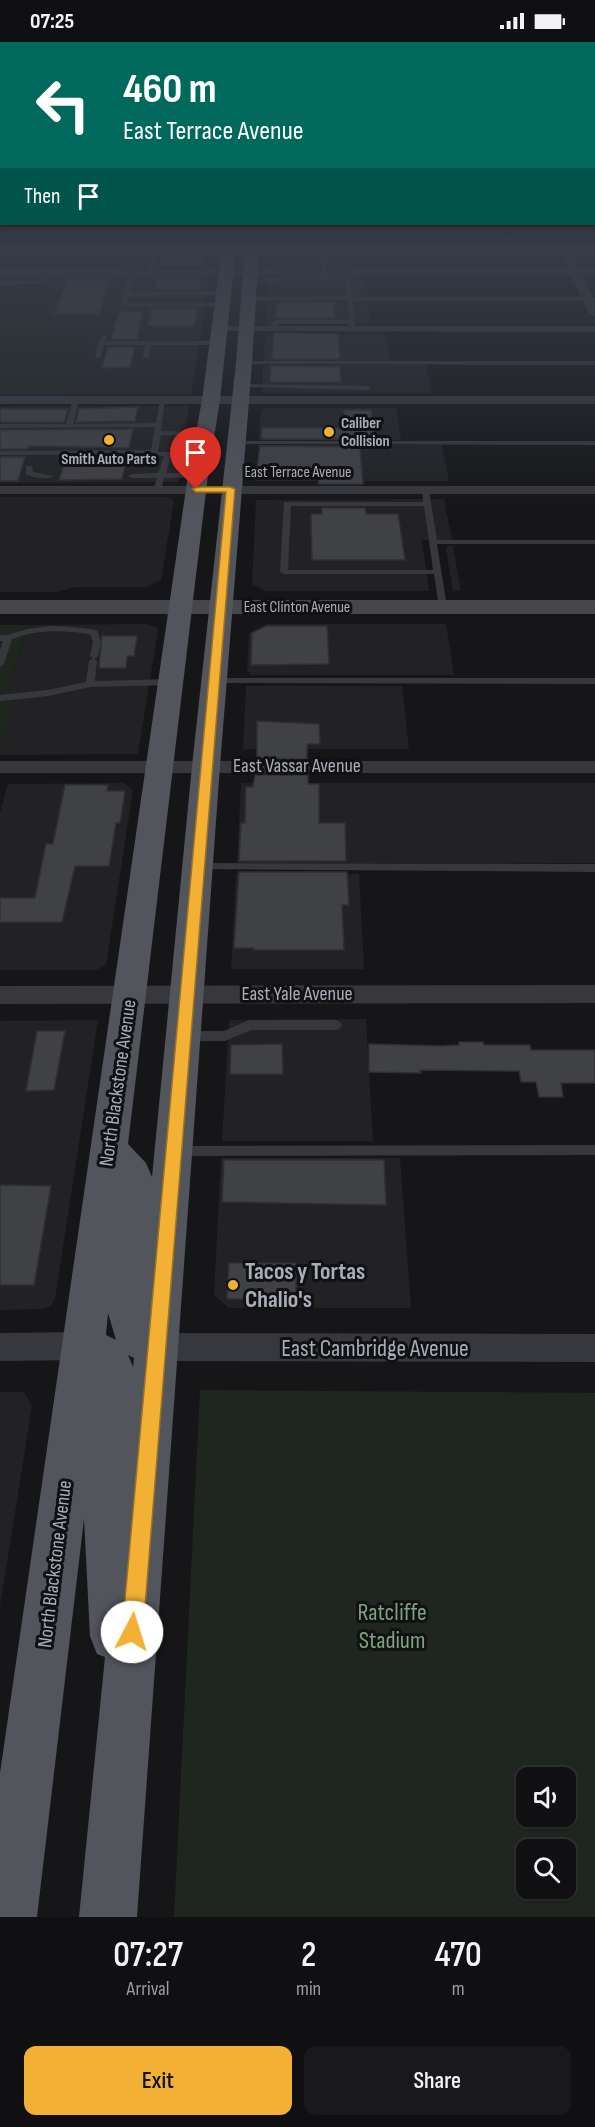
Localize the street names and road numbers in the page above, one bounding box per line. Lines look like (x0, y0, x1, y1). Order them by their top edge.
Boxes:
street label: East Terrace Avenue (244, 463, 352, 482)
street label: East Clinton Avenue (244, 598, 350, 617)
street label: East Vassar Avenue (233, 754, 361, 778)
street label: East Yale Avenue (241, 982, 353, 1006)
street label: North Blackstone Avenue (94, 998, 142, 1168)
street label: East Cambridge Avenue (281, 1334, 469, 1363)
street label: North Blackstone Avenue (33, 1479, 77, 1649)

